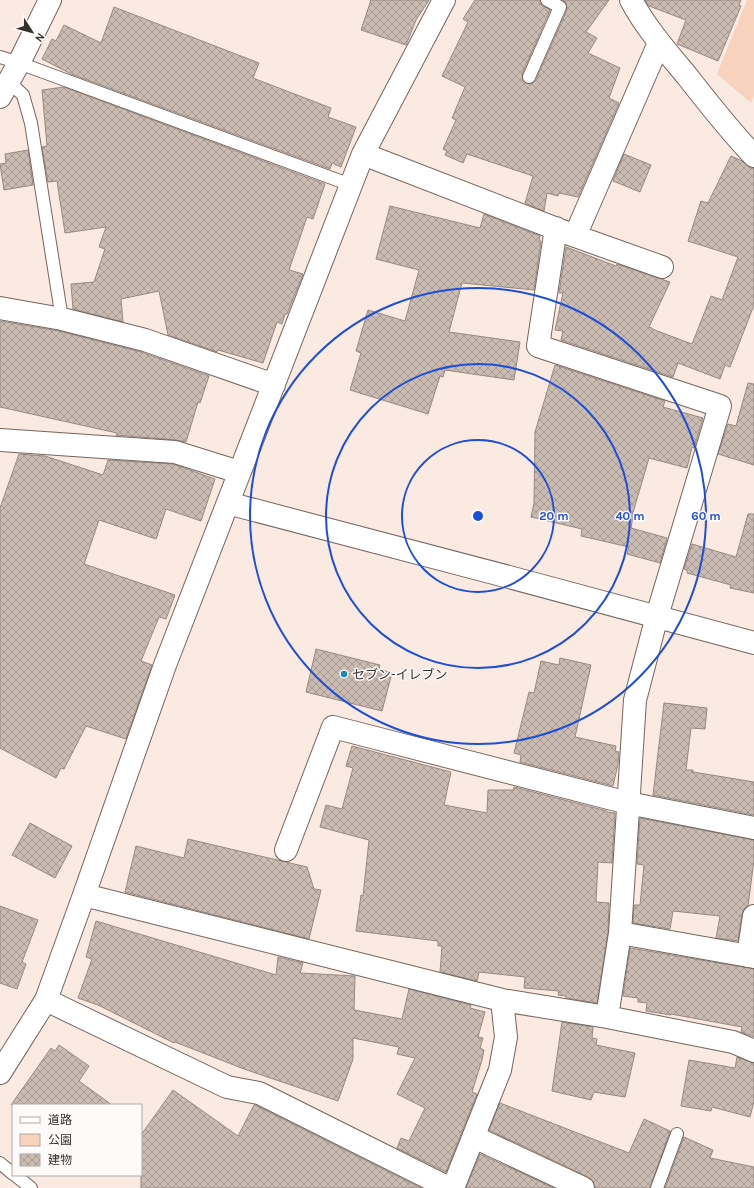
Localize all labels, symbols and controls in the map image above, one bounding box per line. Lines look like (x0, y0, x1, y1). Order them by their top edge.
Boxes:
north arrow (12, 12, 52, 52)
text: N (32, 31, 47, 45)
centre of rings (471, 509, 485, 523)
text: 20 m (539, 509, 569, 523)
text: 40 m (615, 509, 645, 523)
text: 60 m (691, 509, 721, 523)
place label: セブン-イレブン (352, 667, 448, 682)
marker: セブン-イレブン (339, 669, 349, 679)
legend (12, 1104, 142, 1176)
text: 道路 (48, 1113, 72, 1127)
text: 公園 (48, 1133, 72, 1147)
text: 建物 (48, 1153, 72, 1167)

